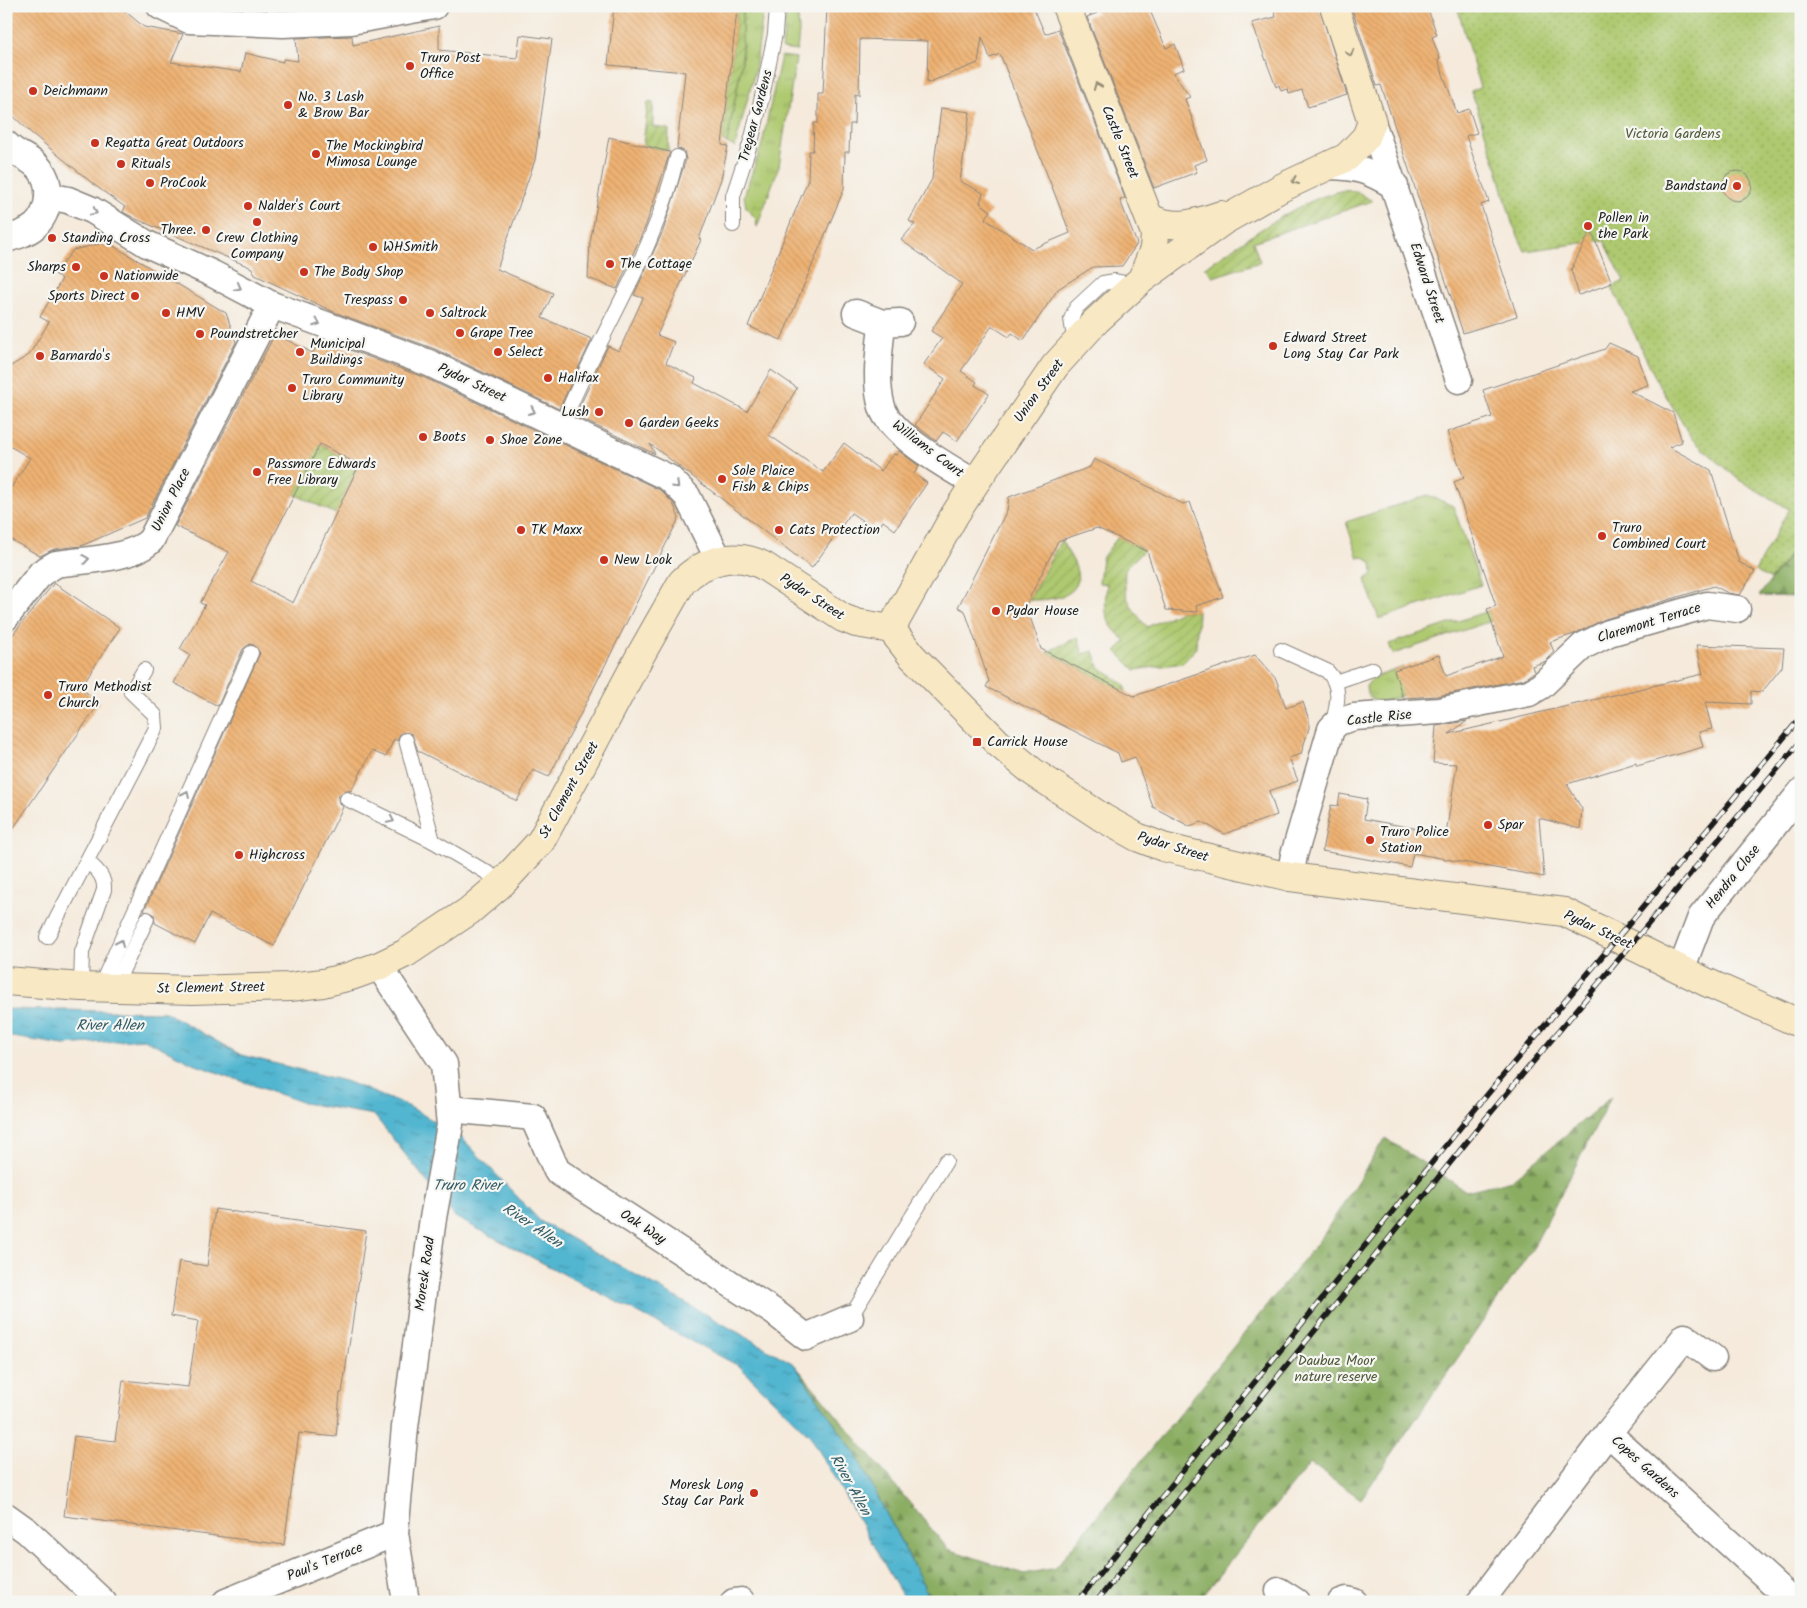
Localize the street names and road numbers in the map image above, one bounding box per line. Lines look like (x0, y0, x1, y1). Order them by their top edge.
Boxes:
street label: Tregear Gardens (733, 67, 779, 165)
street label: Castle Street (1095, 102, 1145, 182)
street label: Edward Street (1404, 240, 1451, 327)
street label: Union Street (1008, 354, 1070, 427)
street label: Pydar Street (434, 358, 510, 409)
street label: Williams Court (887, 415, 969, 484)
street label: Union Place (146, 464, 197, 536)
street label: Pydar Street (775, 568, 849, 627)
street label: Claremont Terrace (1594, 597, 1704, 649)
street label: Castle Rise (1345, 704, 1413, 732)
street label: St Clement Street (533, 737, 605, 843)
street label: Pydar Street (1135, 826, 1212, 868)
street label: Hendra Close (1700, 839, 1766, 914)
street label: Pydar Street (1560, 905, 1636, 956)
street label: St Clement Street (157, 976, 266, 1000)
street label: Oak Way (615, 1204, 671, 1250)
street label: Moresk Road (409, 1235, 441, 1312)
street label: Copes Gardens (1606, 1430, 1684, 1504)
street label: Paul's Terrace (284, 1537, 367, 1587)

